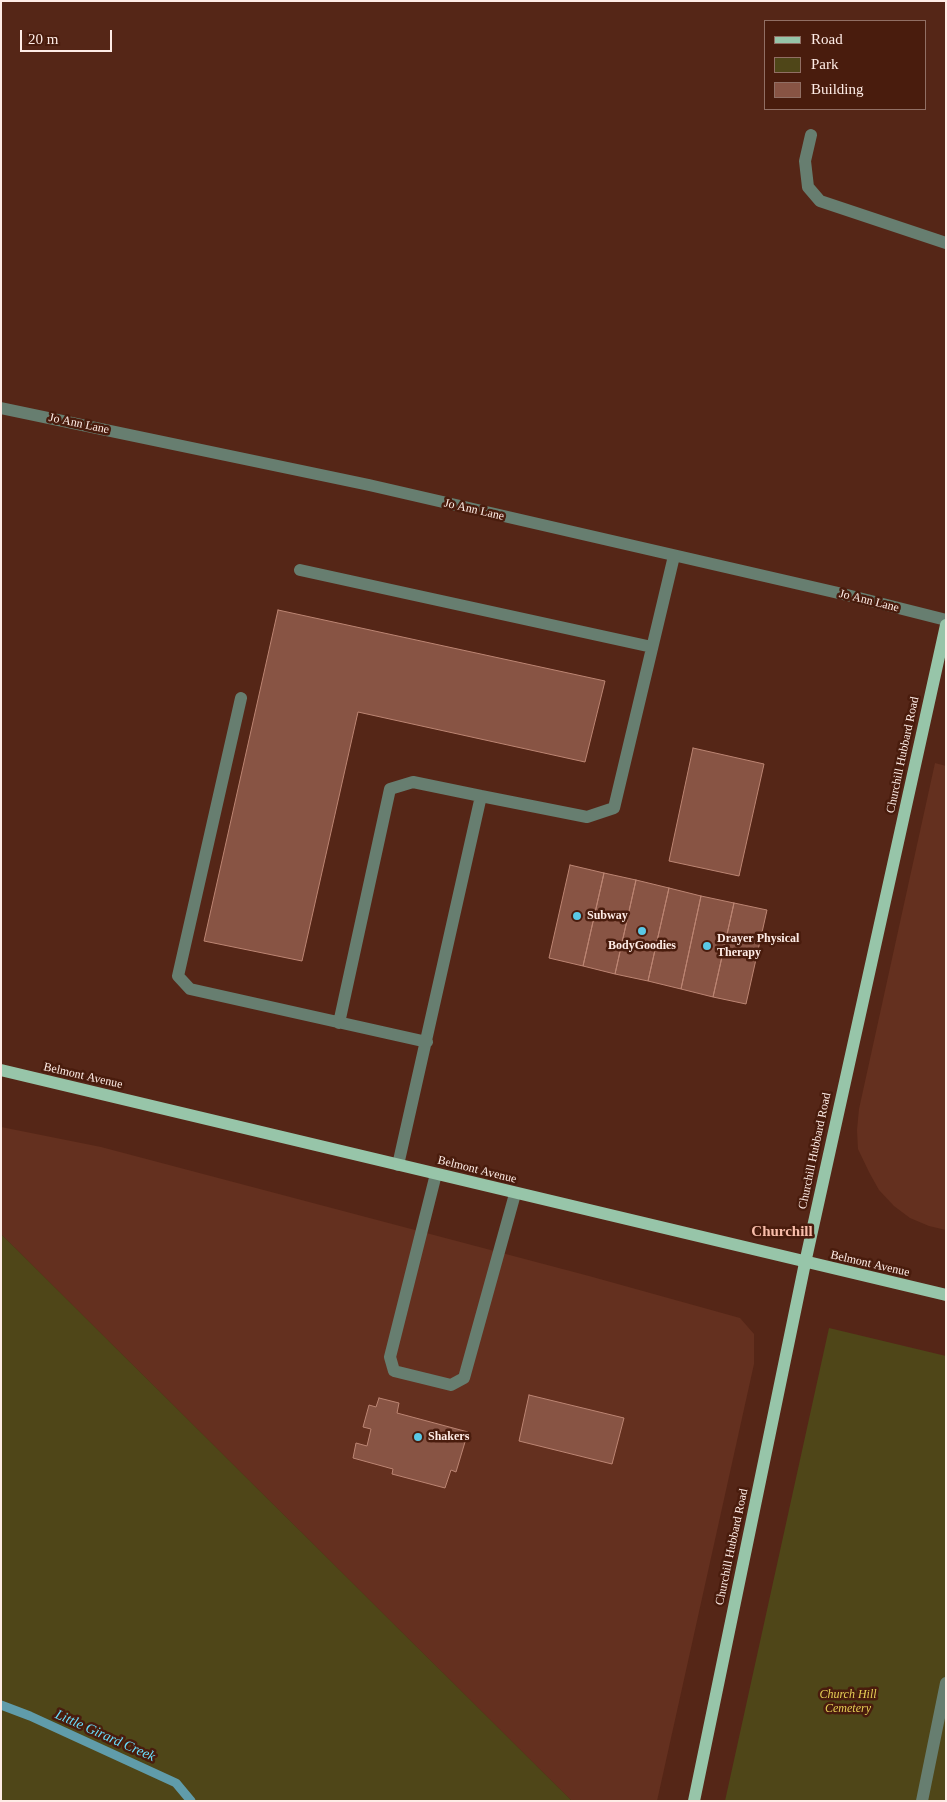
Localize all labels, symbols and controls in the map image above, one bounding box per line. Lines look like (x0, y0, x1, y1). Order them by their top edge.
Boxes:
scale bar (22, 20, 115, 52)
legend (764, 20, 927, 110)
text: 20 m (28, 31, 58, 47)
text: Road (811, 31, 843, 47)
text: Park (811, 56, 839, 72)
text: Building (811, 81, 864, 97)
street label: Jo Ann Lane (48, 411, 110, 437)
street label: Jo Ann Lane (443, 496, 505, 524)
street label: Jo Ann Lane (838, 587, 900, 615)
street label: Churchill Hubbard Road (884, 695, 922, 815)
place label: Subway (587, 909, 628, 923)
marker: Subway (571, 910, 583, 922)
marker: BodyGoodies (636, 925, 648, 937)
place label: Drayer Physical Therapy (717, 932, 799, 960)
place label: BodyGoodies (608, 939, 676, 953)
marker: Drayer Physical Therapy (701, 940, 713, 952)
street label: Belmont Avenue (42, 1060, 124, 1092)
street label: Churchill Hubbard Road (796, 1091, 834, 1211)
street label: Belmont Avenue (436, 1153, 518, 1187)
district label: Churchill (751, 1223, 813, 1241)
street label: Belmont Avenue (829, 1248, 911, 1280)
place label: Shakers (428, 1430, 469, 1444)
marker: Shakers (412, 1431, 424, 1443)
street label: Churchill Hubbard Road (713, 1487, 751, 1607)
park label: Church Hill Cemetery (819, 1688, 877, 1716)
water label: Little Girard Creek (52, 1706, 158, 1766)

